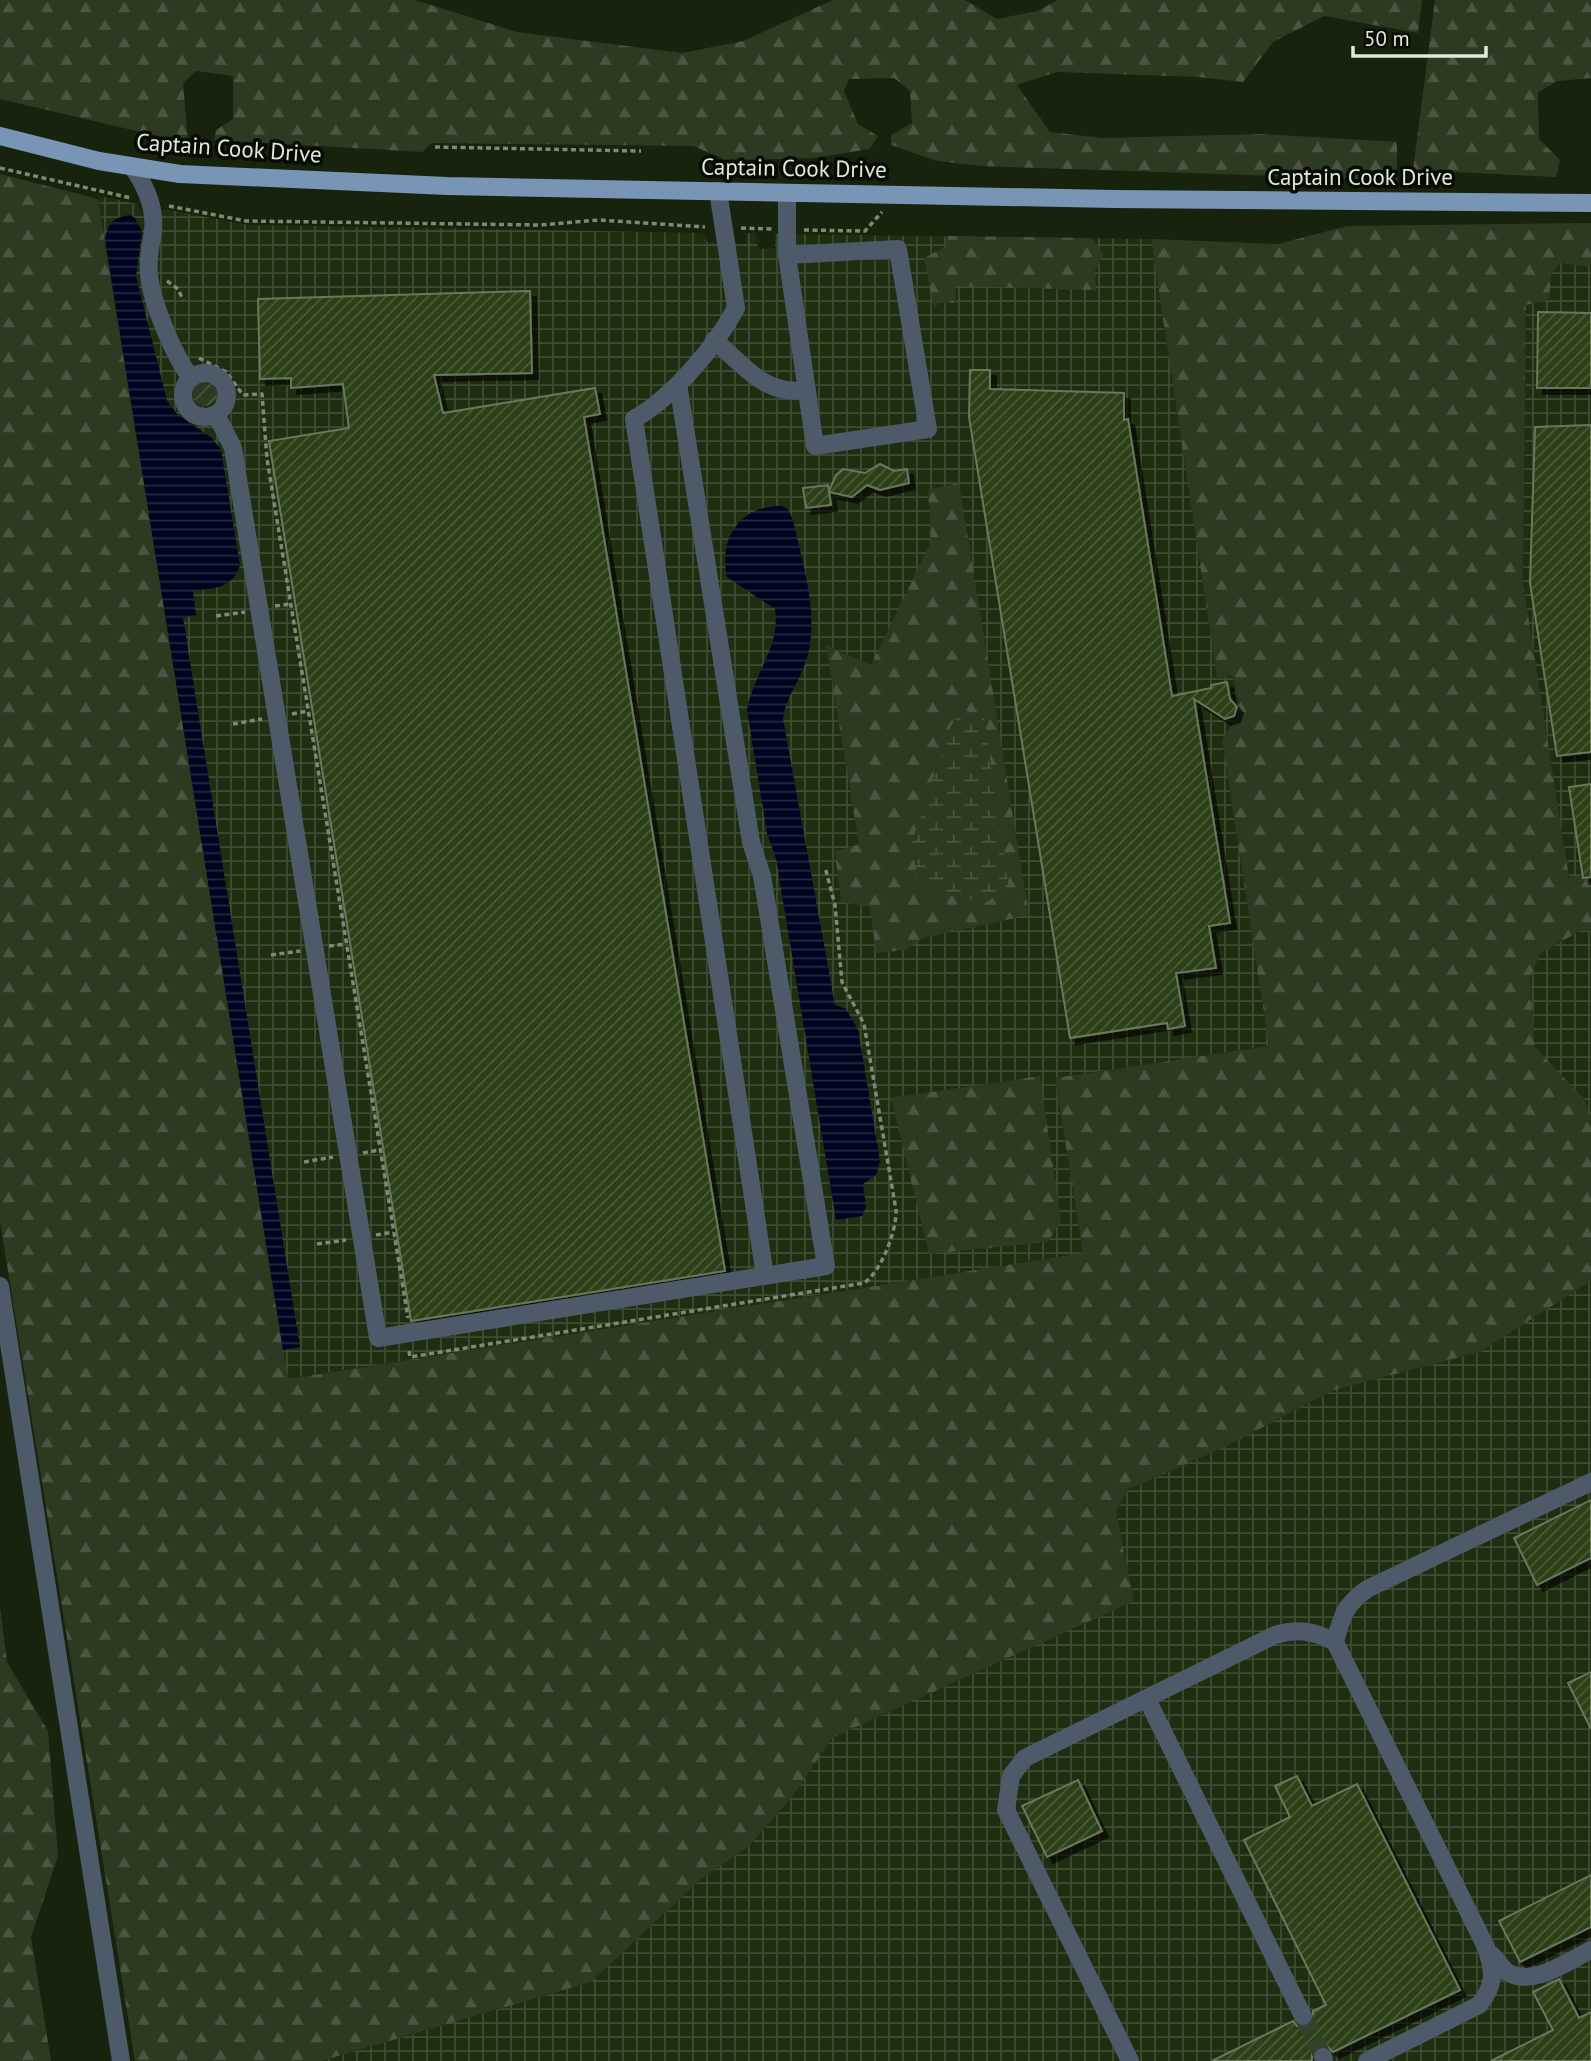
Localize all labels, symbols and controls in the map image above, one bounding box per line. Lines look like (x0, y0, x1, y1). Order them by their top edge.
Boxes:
scale bar (1353, 14, 1486, 58)
text: 50 m (1364, 25, 1410, 52)
street label: Captain Cook Drive (135, 127, 323, 168)
street label: Captain Cook Drive (701, 151, 887, 184)
street label: Captain Cook Drive (1267, 162, 1453, 191)

